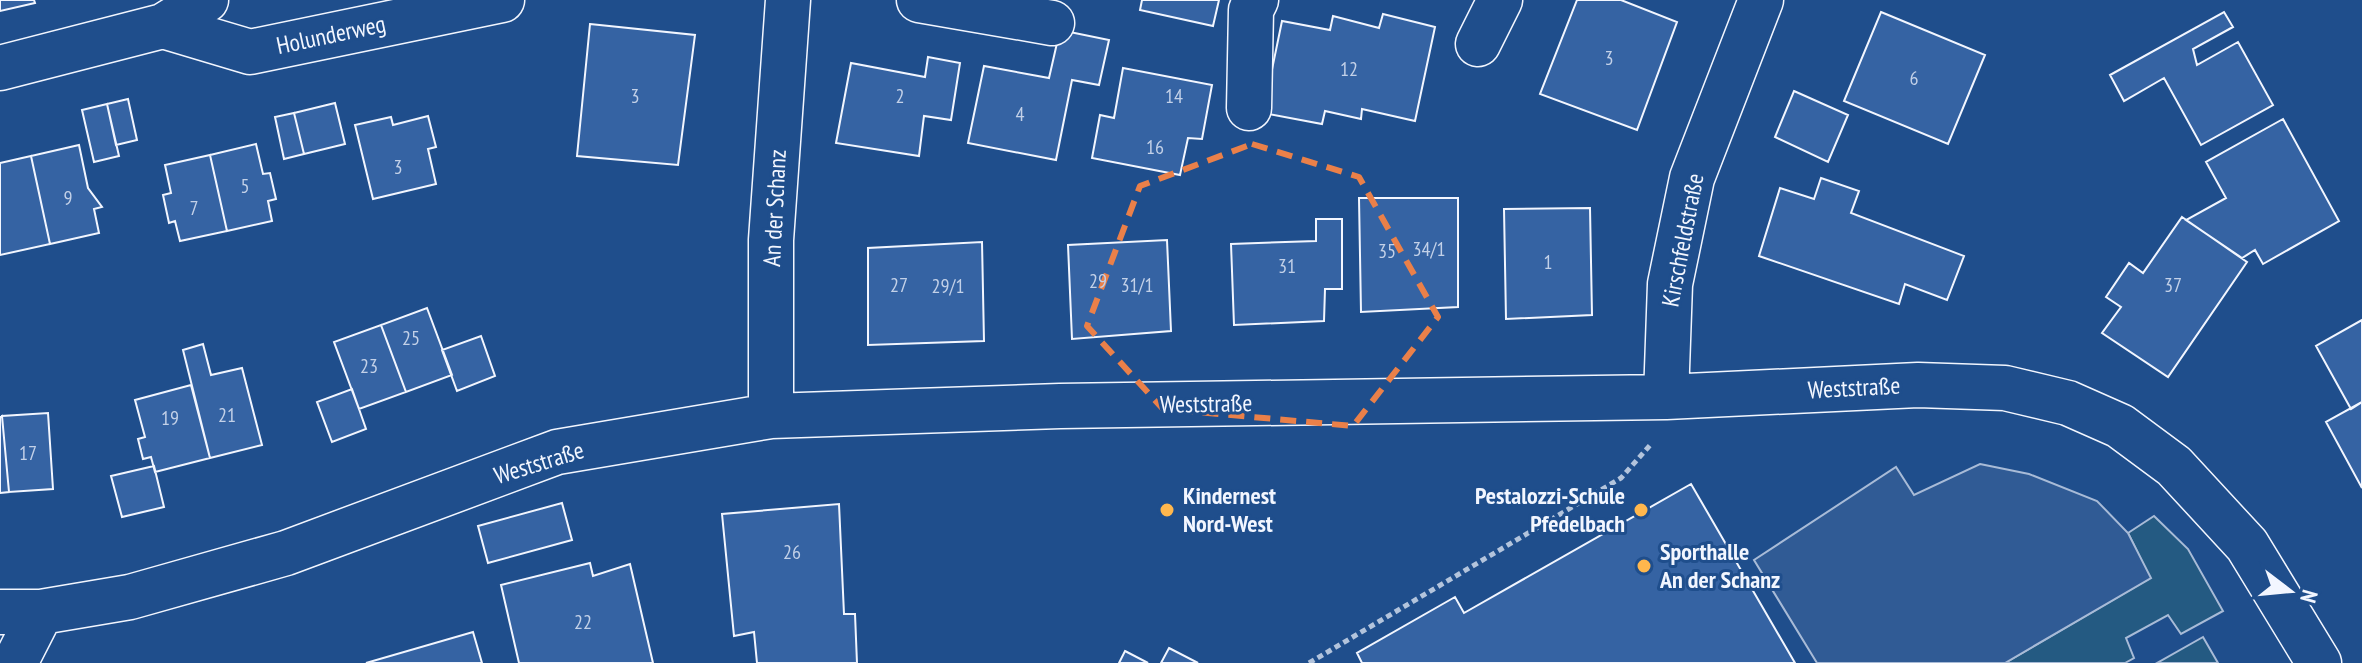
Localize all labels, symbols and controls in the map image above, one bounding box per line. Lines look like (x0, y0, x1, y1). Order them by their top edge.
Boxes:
street label: Holunderweg (274, 8, 388, 61)
house number: 3 (1605, 45, 1614, 71)
house number: 12 (1340, 56, 1358, 82)
house number: 6 (1910, 65, 1919, 91)
house number: 3 (631, 83, 640, 109)
house number: 2 (896, 83, 905, 109)
house number: 14 (1165, 83, 1183, 109)
house number: 4 (1016, 101, 1025, 127)
house number: 16 (1146, 134, 1164, 160)
street label: An der Schanz (756, 149, 793, 267)
house number: 3 (394, 154, 403, 180)
street label: Kirschfeldstraße (1654, 171, 1711, 309)
house number: 5 (241, 173, 250, 199)
house number: 9 (64, 185, 73, 211)
house number: 7 (190, 195, 199, 221)
house number: 34/1 (1413, 236, 1445, 262)
house number: 35 (1378, 238, 1396, 264)
house number: 1 (1544, 249, 1553, 275)
house number: 31 (1278, 253, 1296, 279)
house number: 29 (1089, 268, 1107, 294)
house number: 27 (890, 272, 908, 298)
house number: 31/1 (1121, 272, 1153, 298)
house number: 37 (2164, 272, 2182, 298)
house number: 29/1 (932, 273, 964, 299)
house number: 25 (402, 325, 420, 351)
house number: 23 (360, 353, 378, 379)
street label: Weststraße (1807, 370, 1901, 405)
street label: Weststraße (1160, 387, 1252, 420)
house number: 21 (218, 402, 236, 428)
house number: 19 (161, 405, 179, 431)
street label: Weststraße (490, 434, 588, 491)
house number: 17 (19, 440, 37, 466)
place label: Kindernest Nord-West (1183, 480, 1276, 539)
place label: Pestalozzi-Schule Pfedelbach (1475, 480, 1625, 539)
marker: Kindernest Nord-West (1158, 501, 1176, 519)
marker: Pestalozzi-Schule Pfedelbach (1632, 501, 1650, 519)
place label: Sporthalle An der Schanz (1659, 536, 1780, 595)
house number: 26 (783, 539, 801, 565)
north arrow (2250, 551, 2330, 631)
marker: Sporthalle An der Schanz (1635, 557, 1653, 575)
text: N (2294, 587, 2324, 606)
house number: 22 (574, 609, 592, 635)

